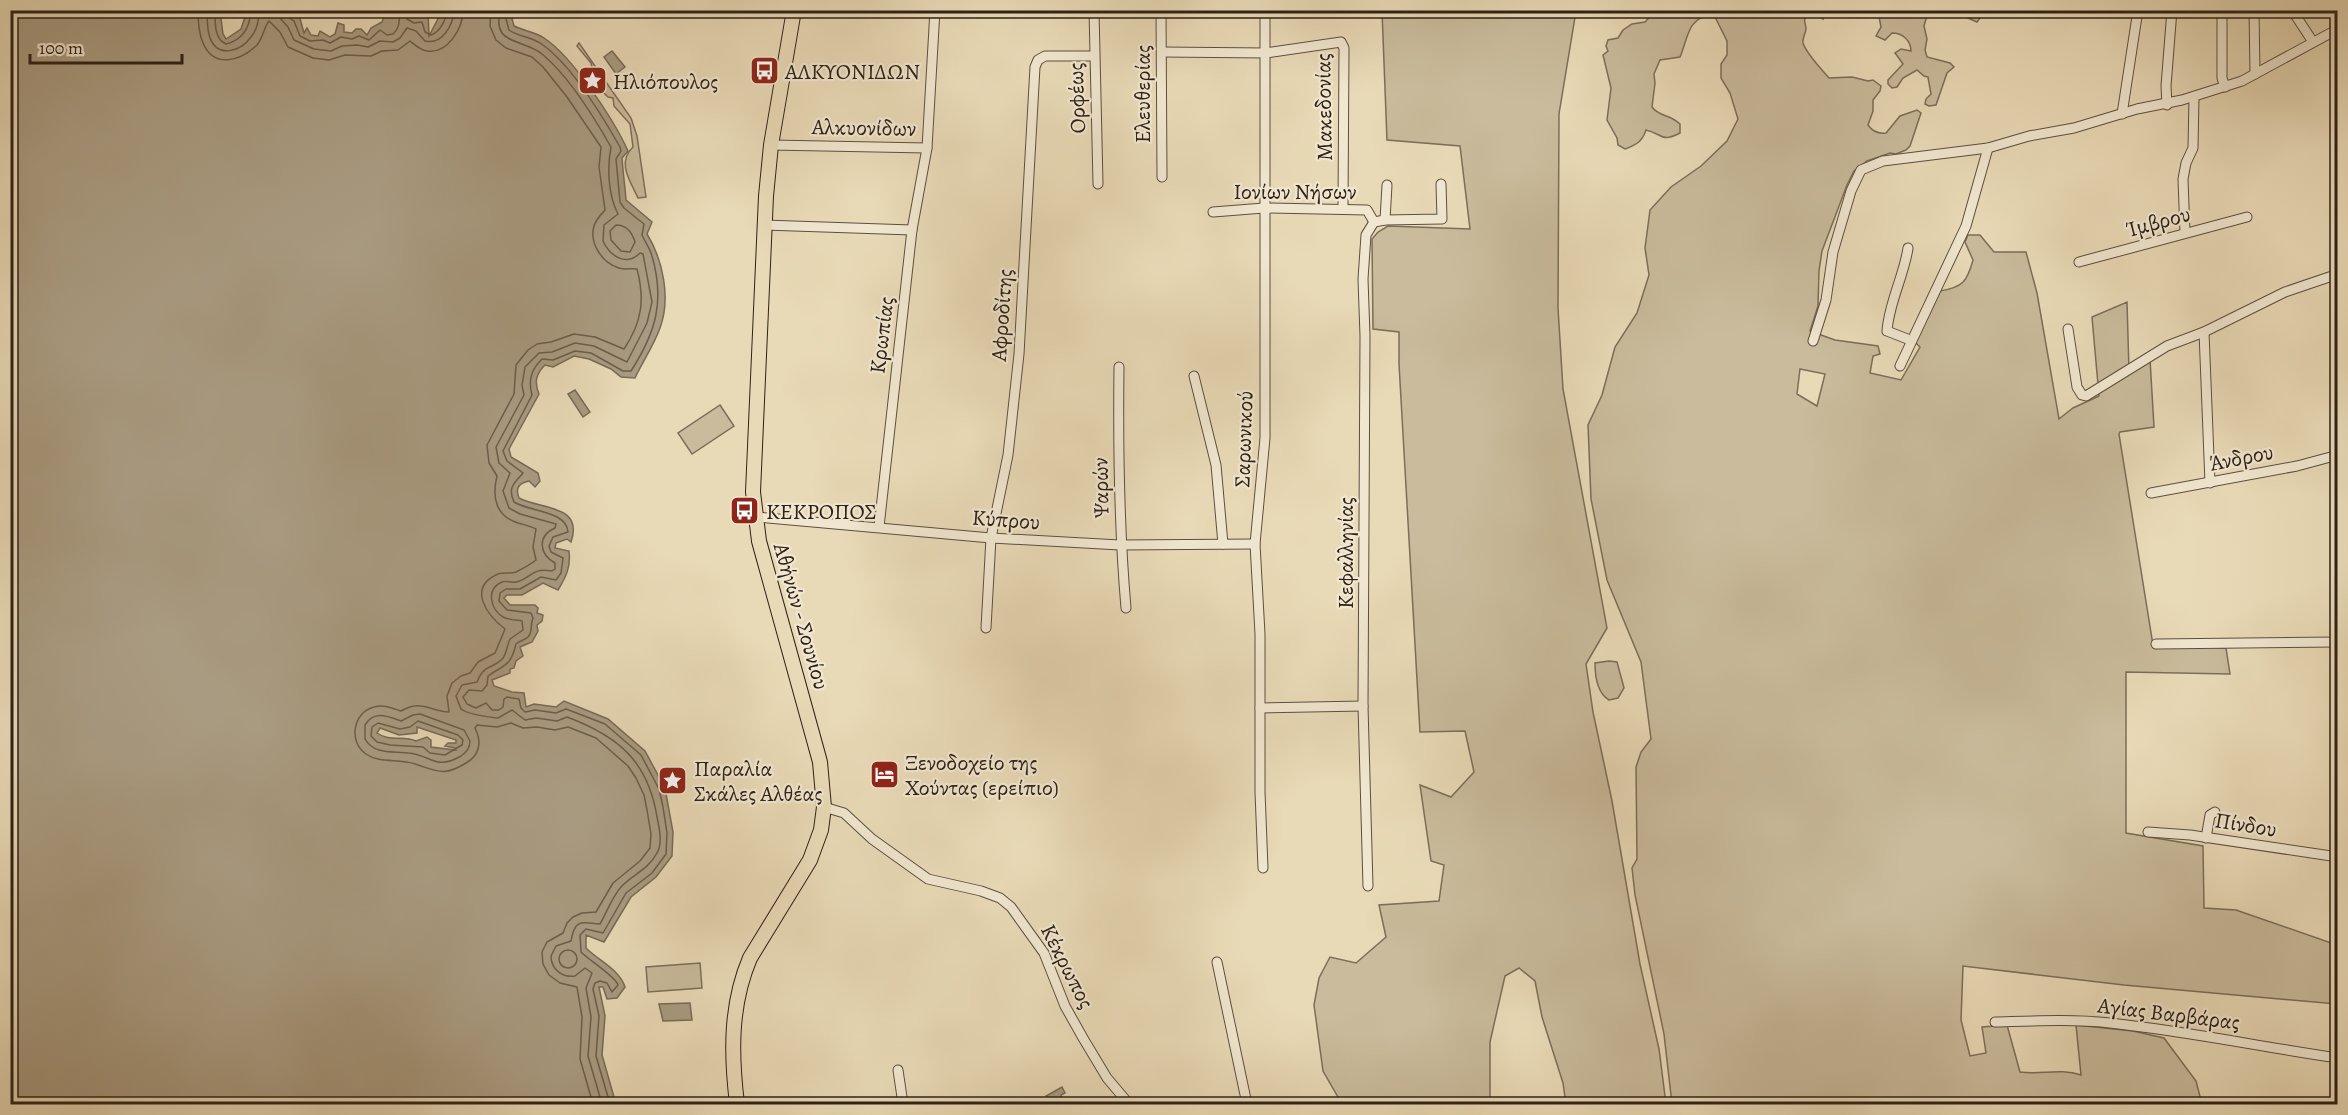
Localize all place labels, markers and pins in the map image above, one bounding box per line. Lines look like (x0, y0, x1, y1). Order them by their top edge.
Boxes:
bus stop icon: ΑΛΚΥΟΝΙΔΩΝ (748, 55, 780, 87)
place label: ΑΛΚΥΟΝΙΔΩΝ (784, 57, 920, 87)
place icon: Ηλιόπουλος (576, 65, 608, 97)
place label: Ηλιόπουλος (613, 67, 718, 97)
bus stop icon: ΚΕΚΡΟΠΟΣ (729, 495, 761, 527)
place label: ΚΕΚΡΟΠΟΣ (766, 497, 877, 527)
place label: Ξενοδοχείο της Χούντας (ερείπιο) (905, 748, 1059, 803)
place label: Παραλία Σκάλες Αλθέας (694, 754, 822, 809)
hotel icon: Ξενοδοχείο της Χούντας (ερείπιο) (868, 759, 900, 791)
place icon: Παραλία Σκάλες Αλθέας (657, 765, 689, 797)

